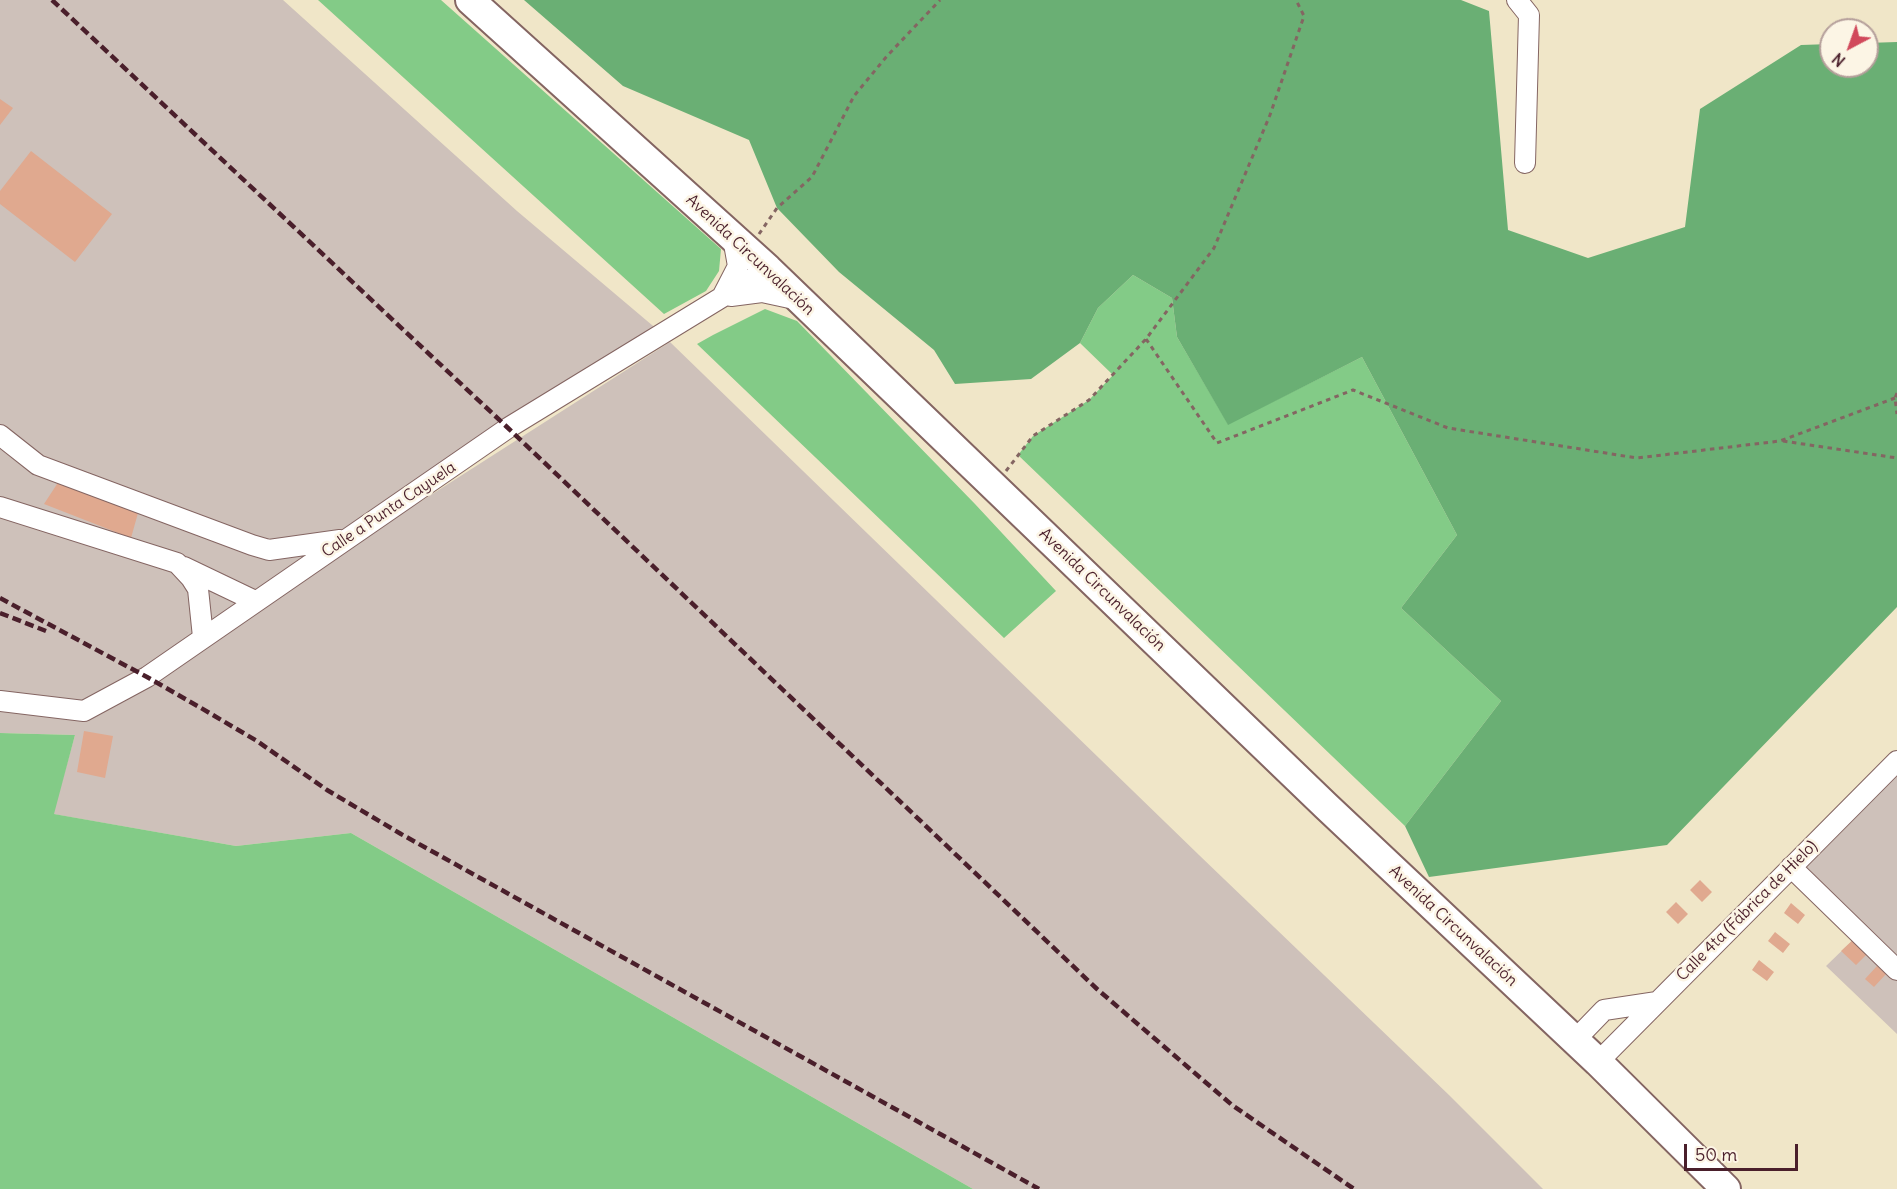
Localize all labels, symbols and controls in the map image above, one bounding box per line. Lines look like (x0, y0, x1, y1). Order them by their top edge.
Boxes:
north arrow (1819, 18, 1879, 78)
text: N (1828, 49, 1849, 71)
street label: Avenida Circunvalación (682, 191, 818, 319)
street label: Calle a Punta Cayuela (318, 458, 460, 562)
street label: Avenida Circunvalación (1035, 525, 1169, 655)
street label: Calle 4ta (Fábrica de Hielo) (1673, 837, 1821, 985)
street label: Avenida Circunvalación (1385, 862, 1521, 990)
scale bar (1687, 1132, 1801, 1170)
text: 50 m (1695, 1143, 1737, 1166)

